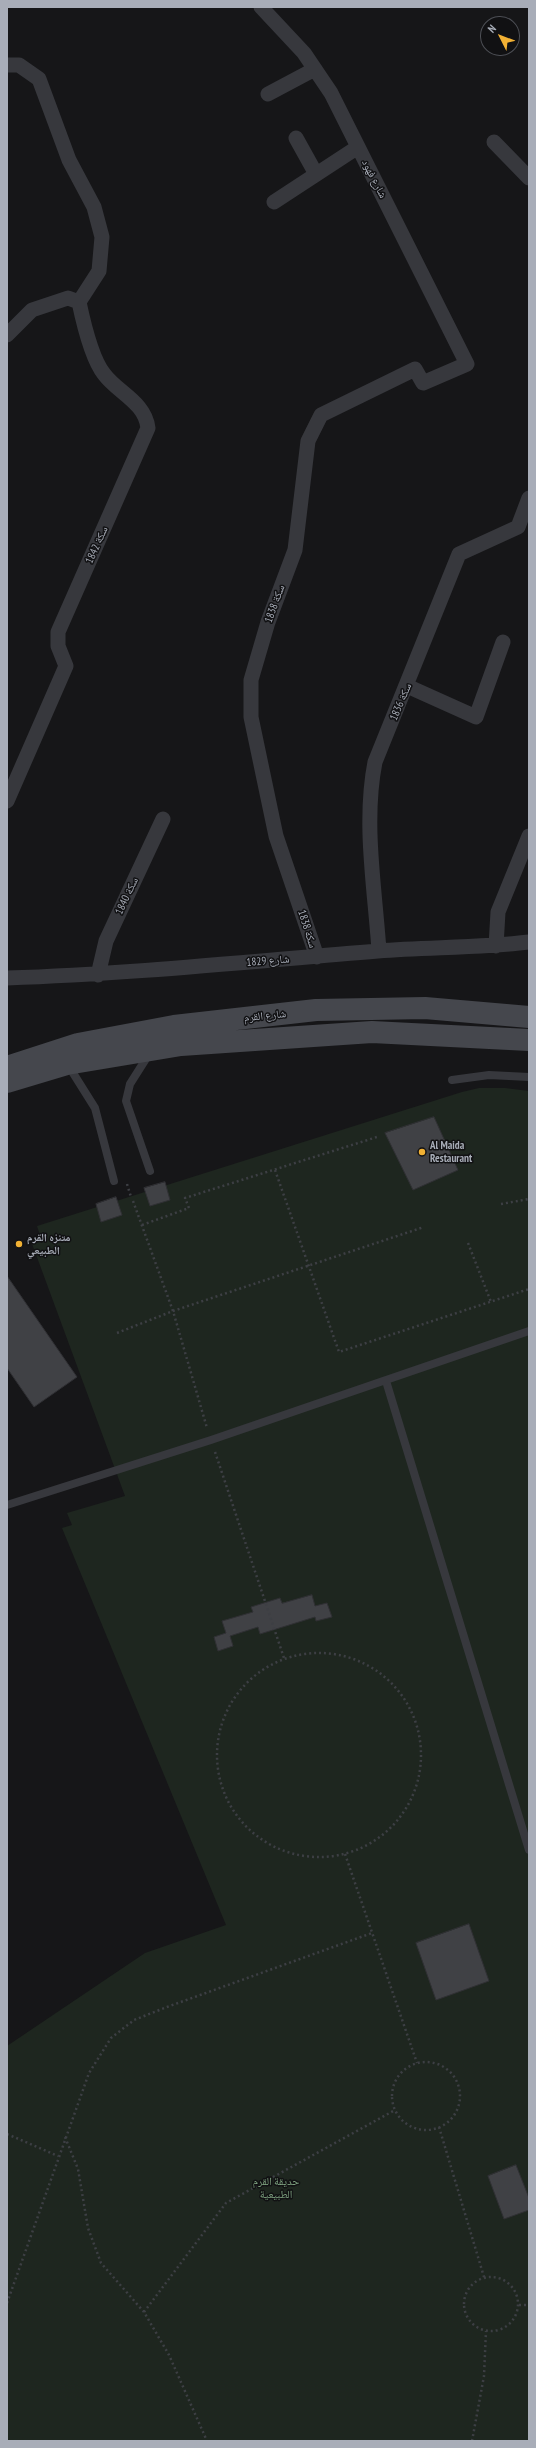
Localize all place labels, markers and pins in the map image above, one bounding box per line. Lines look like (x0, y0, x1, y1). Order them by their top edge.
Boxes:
place label: Al Maida Restaurant (430, 1139, 472, 1165)
marker: Al Maida Restaurant (417, 1147, 427, 1157)
place label: متنزه القرم الطبيعي (27, 1231, 71, 1257)
marker: متنزه القرم الطبيعي (14, 1239, 24, 1249)

